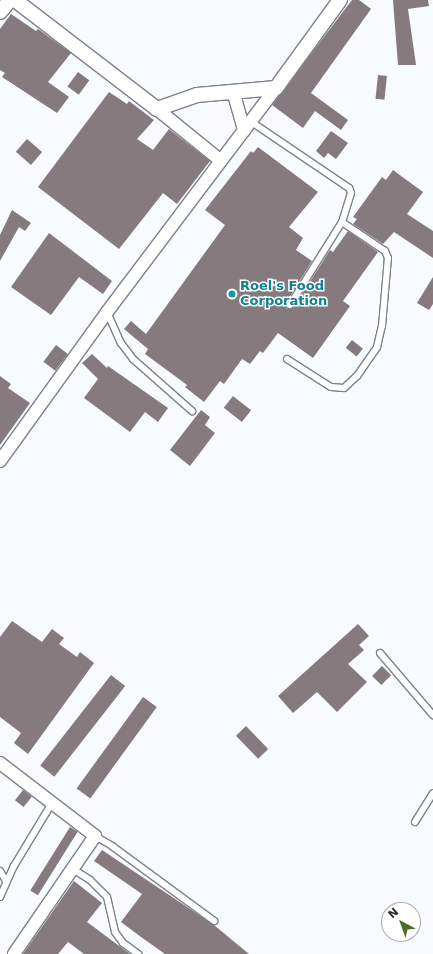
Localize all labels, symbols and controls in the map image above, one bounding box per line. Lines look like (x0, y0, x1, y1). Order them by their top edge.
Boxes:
place label: Roel's Food Corporation (240, 279, 327, 310)
marker: Roel's Food Corporation (227, 289, 237, 299)
north arrow (381, 902, 421, 942)
text: N (386, 905, 401, 921)

